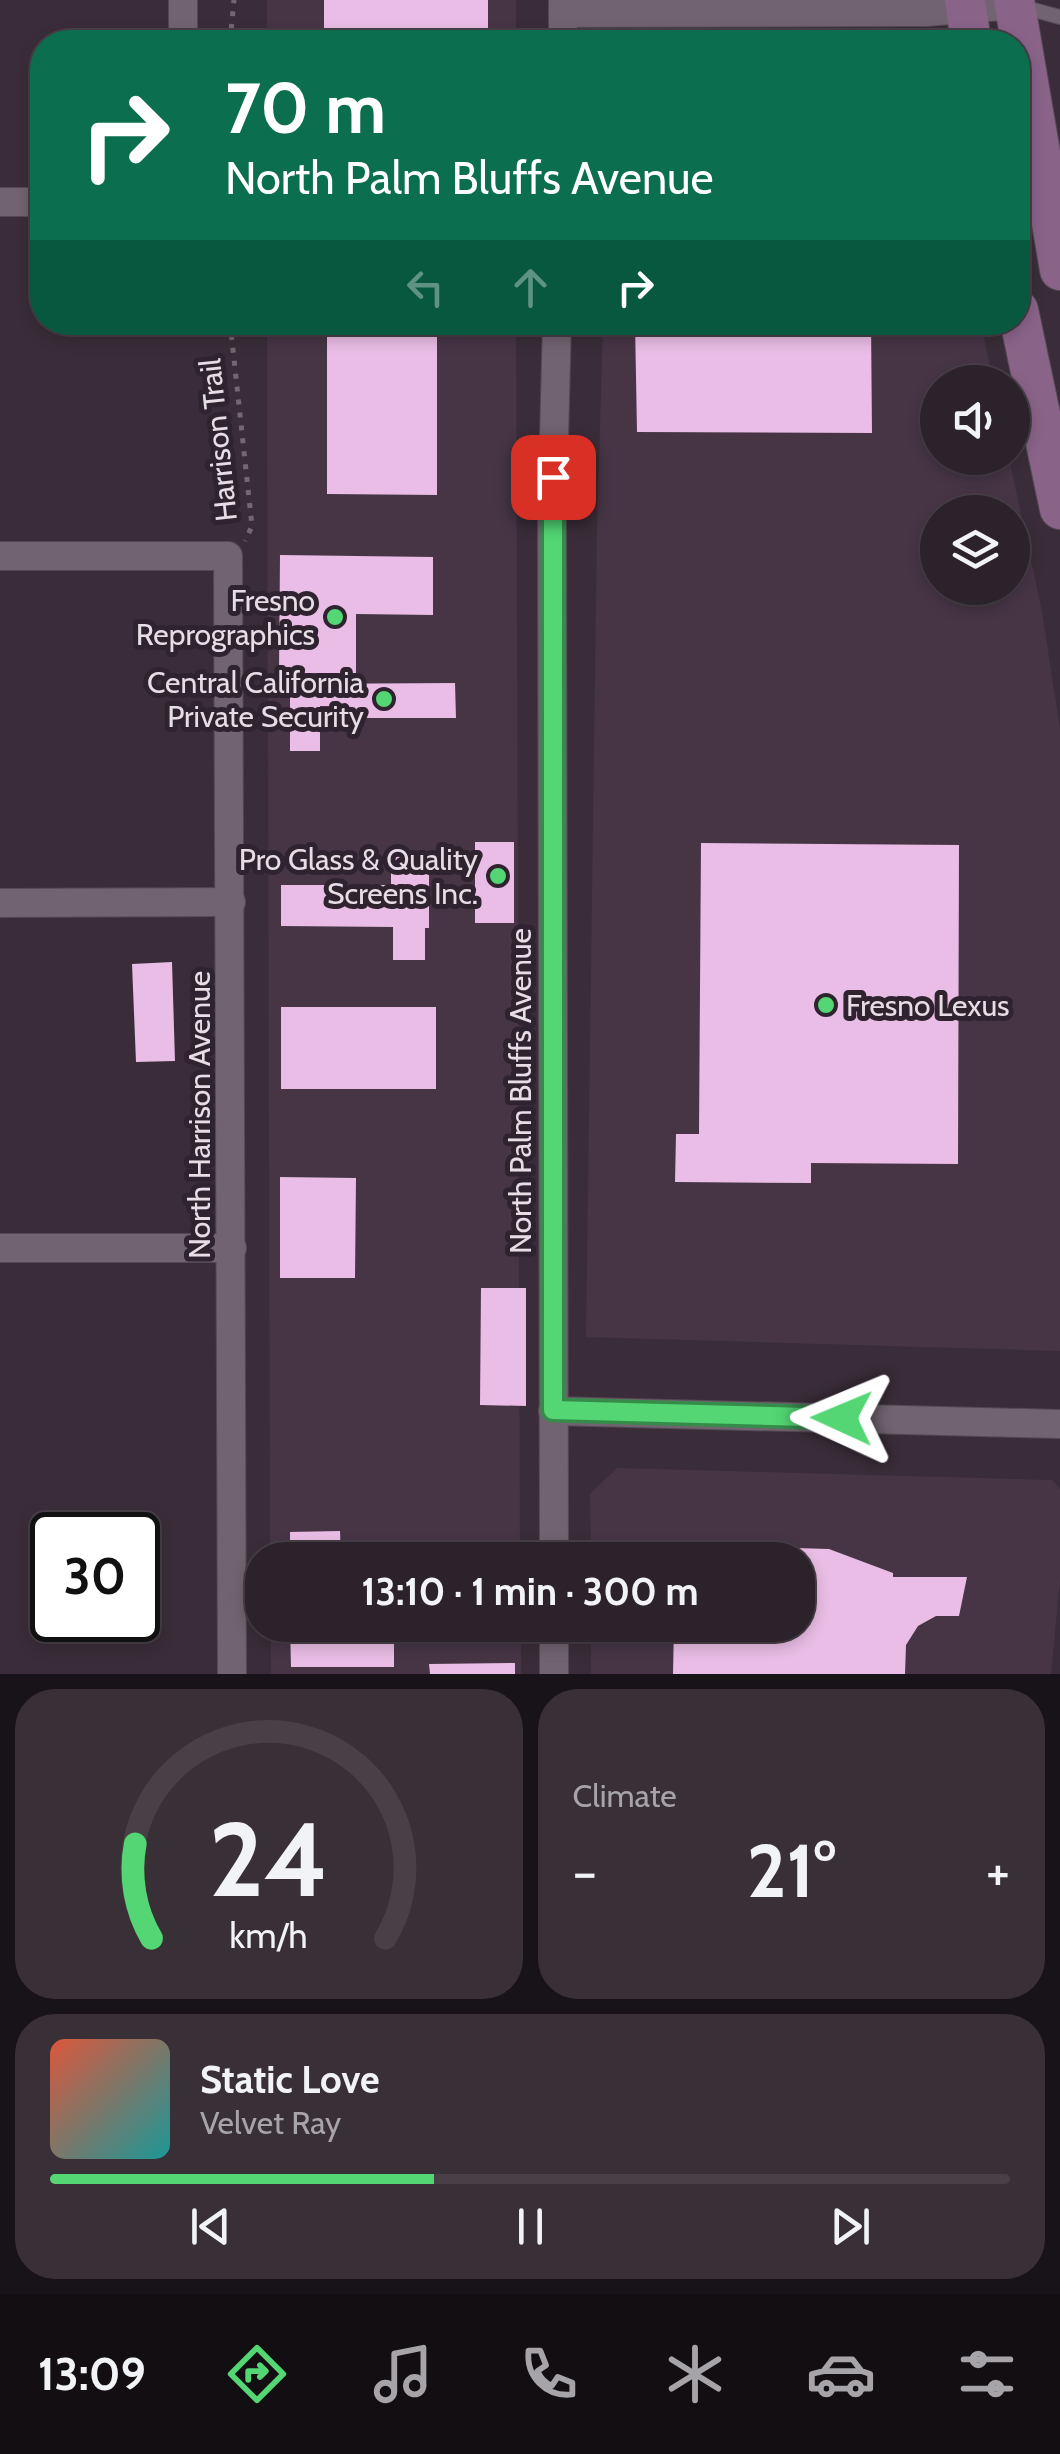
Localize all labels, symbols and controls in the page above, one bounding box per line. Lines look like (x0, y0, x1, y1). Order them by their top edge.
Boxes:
text: 70 m (225, 65, 386, 151)
icon: right (60, 70, 190, 200)
text: North Palm Bluffs Avenue (225, 151, 714, 205)
icon: left (398, 260, 453, 315)
icon: ahead (503, 260, 558, 315)
icon: right (608, 260, 663, 315)
street label: Harrison Trail (191, 357, 245, 523)
map controls (920, 365, 1030, 605)
button: sound (920, 365, 1030, 475)
pin (511, 435, 596, 520)
icon: arrive (526, 450, 581, 505)
button: layers (920, 495, 1030, 605)
place label: Fresno Reprographics (136, 582, 315, 653)
marker: Fresno Reprographics (324, 606, 346, 628)
place label: Central California Private Security (147, 664, 365, 735)
marker: Central California Private Security (373, 688, 395, 710)
place label: Pro Glass & Quality Screens Inc. (239, 841, 478, 912)
marker: Pro Glass & Quality Screens Inc. (487, 865, 509, 887)
street label: North Palm Bluffs Avenue (502, 928, 539, 1254)
street label: North Harrison Avenue (181, 971, 218, 1259)
place label: Fresno Lexus (846, 987, 1010, 1024)
marker: Fresno Lexus (815, 994, 837, 1016)
position arrow (790, 1366, 894, 1470)
speed limit sign: 30 (30, 1512, 160, 1642)
text: 13:10 · 1 min · 300 m (361, 1568, 699, 1615)
text: Climate (573, 1776, 677, 1815)
text: 24 (209, 1796, 329, 1922)
text: 21° (747, 1825, 836, 1916)
text: − (573, 1838, 597, 1905)
text: + (986, 1838, 1010, 1905)
text: km/h (230, 1914, 308, 1957)
text: Static Love (200, 2056, 379, 2103)
text: Velvet Ray (200, 2103, 341, 2142)
icon: previous (183, 2199, 238, 2254)
icon: pause (503, 2199, 558, 2254)
icon: next (823, 2199, 878, 2254)
icon: directions (222, 2339, 292, 2409)
icon: music (368, 2339, 438, 2409)
icon: phone (514, 2339, 584, 2409)
icon: climate (660, 2339, 730, 2409)
icon: car (806, 2339, 876, 2409)
icon: filters (952, 2339, 1022, 2409)
text: 13:09 (38, 2347, 146, 2401)

